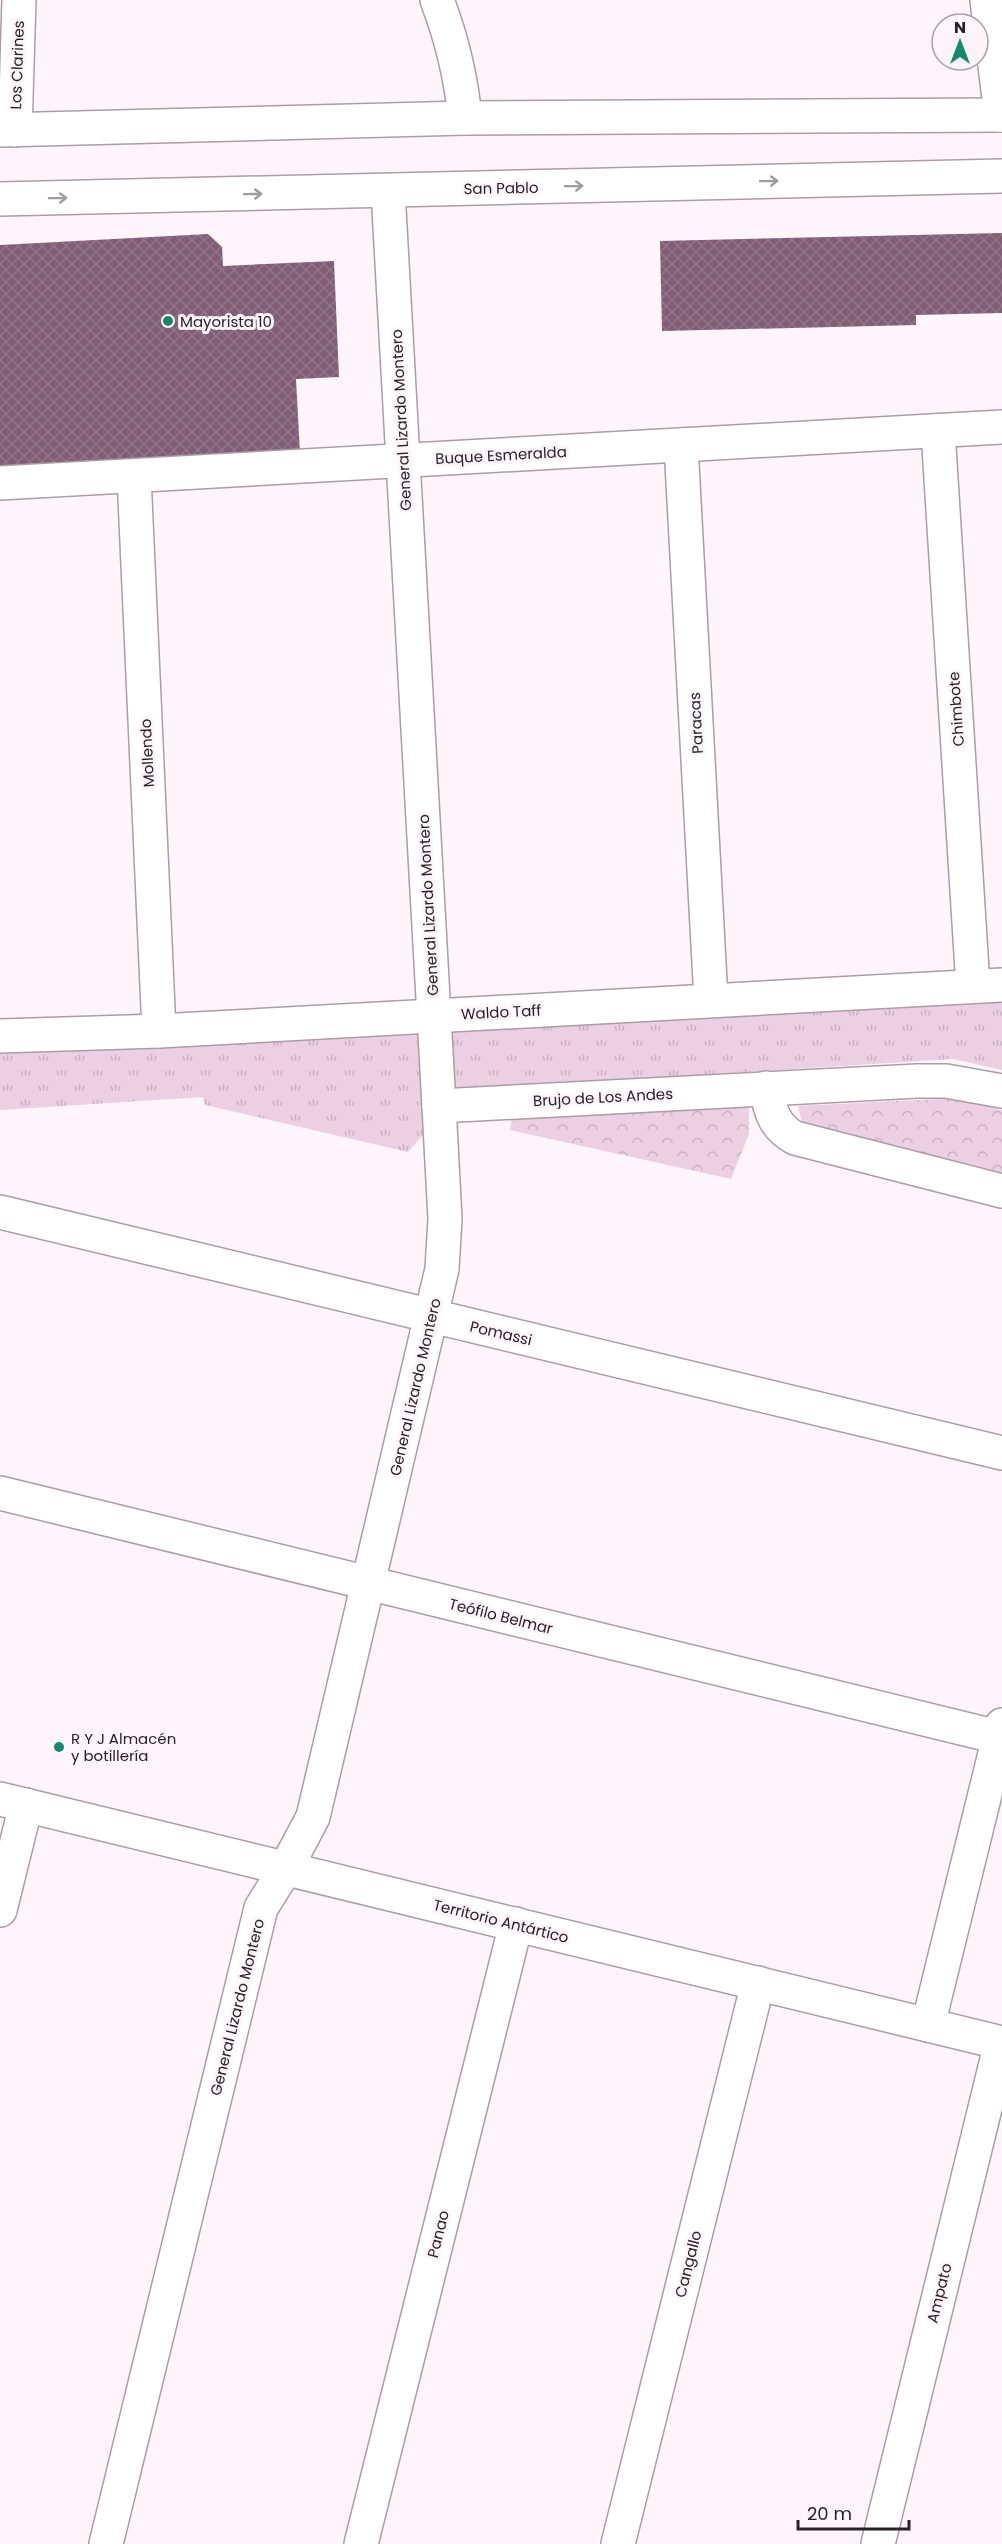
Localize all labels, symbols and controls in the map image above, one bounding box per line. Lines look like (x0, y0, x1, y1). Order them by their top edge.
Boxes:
north arrow (930, 12, 990, 72)
text: N (954, 16, 966, 39)
street label: Los Clarines (5, 20, 29, 110)
one-way arrow (759, 176, 779, 187)
street label: San Pablo (463, 177, 539, 199)
one-way arrow (564, 181, 584, 192)
one-way arrow (243, 188, 263, 200)
one-way arrow (48, 192, 68, 204)
place label: Mayorista 10 (180, 311, 272, 332)
marker: Mayorista 10 (161, 314, 175, 328)
street label: General Lizardo Montero (386, 329, 416, 511)
street label: Buque Esmeralda (435, 441, 567, 469)
street label: Chimbote (943, 671, 969, 747)
street label: Paracas (684, 692, 708, 754)
street label: Mollendo (135, 718, 159, 788)
street label: General Lizardo Montero (413, 814, 443, 996)
street label: Waldo Taff (460, 999, 542, 1025)
street label: Brujo de Los Andes (533, 1083, 674, 1111)
street label: General Lizardo Montero (384, 1296, 446, 1478)
street label: Pomassi (468, 1316, 534, 1350)
street label: Teófilo Belmar (447, 1593, 556, 1639)
place label: R Y J Almacén y botillería (71, 1728, 176, 1766)
marker: R Y J Almacén y botillería (52, 1740, 66, 1754)
street label: Territorio Antártico (431, 1894, 571, 1948)
street label: General Lizardo Montero (205, 1916, 269, 2098)
street label: Panao (422, 2208, 454, 2260)
street label: Cangallo (670, 2228, 706, 2300)
street label: Ampato (921, 2261, 957, 2325)
scale bar (798, 2493, 909, 2531)
text: 20 m (807, 2501, 852, 2526)

